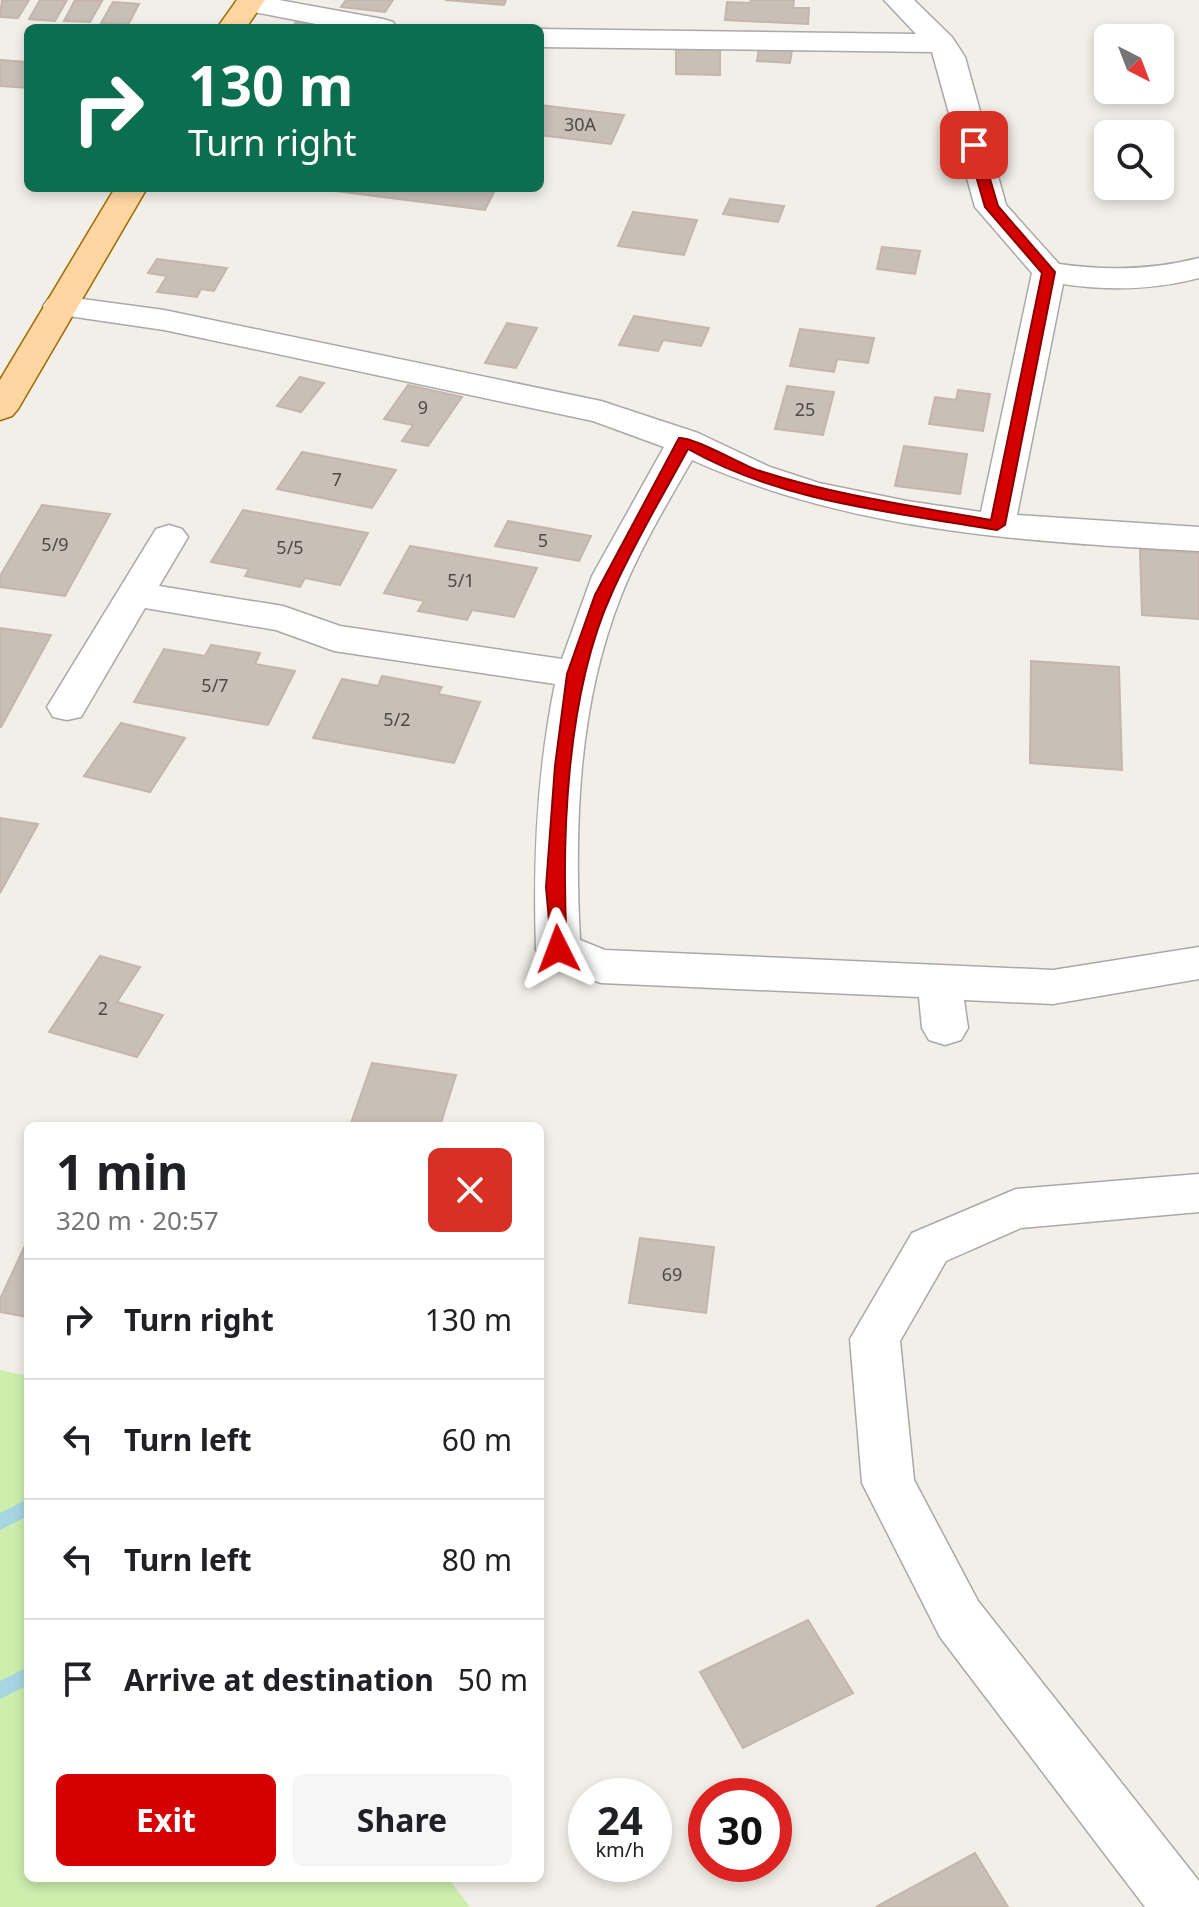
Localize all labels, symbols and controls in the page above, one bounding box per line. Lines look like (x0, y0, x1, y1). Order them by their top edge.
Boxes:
north arrow (1094, 24, 1174, 104)
map controls (1094, 24, 1174, 200)
text: 130 m (188, 46, 353, 122)
icon: right (56, 56, 160, 160)
pin (940, 111, 1008, 179)
house number: 30А (564, 112, 597, 136)
text: Turn right (188, 118, 356, 167)
button: search (1094, 120, 1174, 200)
icon: arrive (952, 123, 996, 167)
house number: 9 (418, 395, 428, 419)
house number: 25 (795, 397, 815, 421)
house number: 7 (332, 467, 342, 491)
house number: 5 (538, 528, 548, 552)
house number: 5/9 (41, 532, 69, 556)
house number: 5/5 (276, 535, 304, 559)
house number: 5/1 (447, 568, 475, 592)
house number: 5/7 (201, 673, 229, 697)
house number: 5/2 (383, 707, 411, 731)
position arrow (516, 907, 600, 991)
house number: 2 (98, 996, 108, 1020)
text: 1 min (56, 1139, 188, 1204)
button: close (428, 1148, 512, 1232)
text: 320 m · 20:57 (56, 1202, 219, 1238)
house number: 69 (662, 1262, 682, 1286)
icon: right (56, 1297, 100, 1341)
text: Turn right (124, 1299, 274, 1340)
text: 130 m (425, 1299, 512, 1340)
icon: left (56, 1417, 100, 1461)
text: Turn left (124, 1419, 252, 1460)
text: 60 m (442, 1419, 512, 1460)
icon: left (56, 1537, 100, 1581)
text: Turn left (124, 1539, 252, 1580)
text: 80 m (442, 1539, 512, 1580)
icon: arrive (56, 1657, 100, 1701)
text: Arrive at destination (124, 1659, 434, 1700)
text: 50 m (458, 1659, 528, 1700)
button: Exit (56, 1774, 276, 1866)
button: Share (292, 1774, 512, 1866)
speed limit sign: 30 (688, 1778, 792, 1882)
text: 24 (597, 1792, 643, 1847)
text: km/h (595, 1836, 645, 1863)

